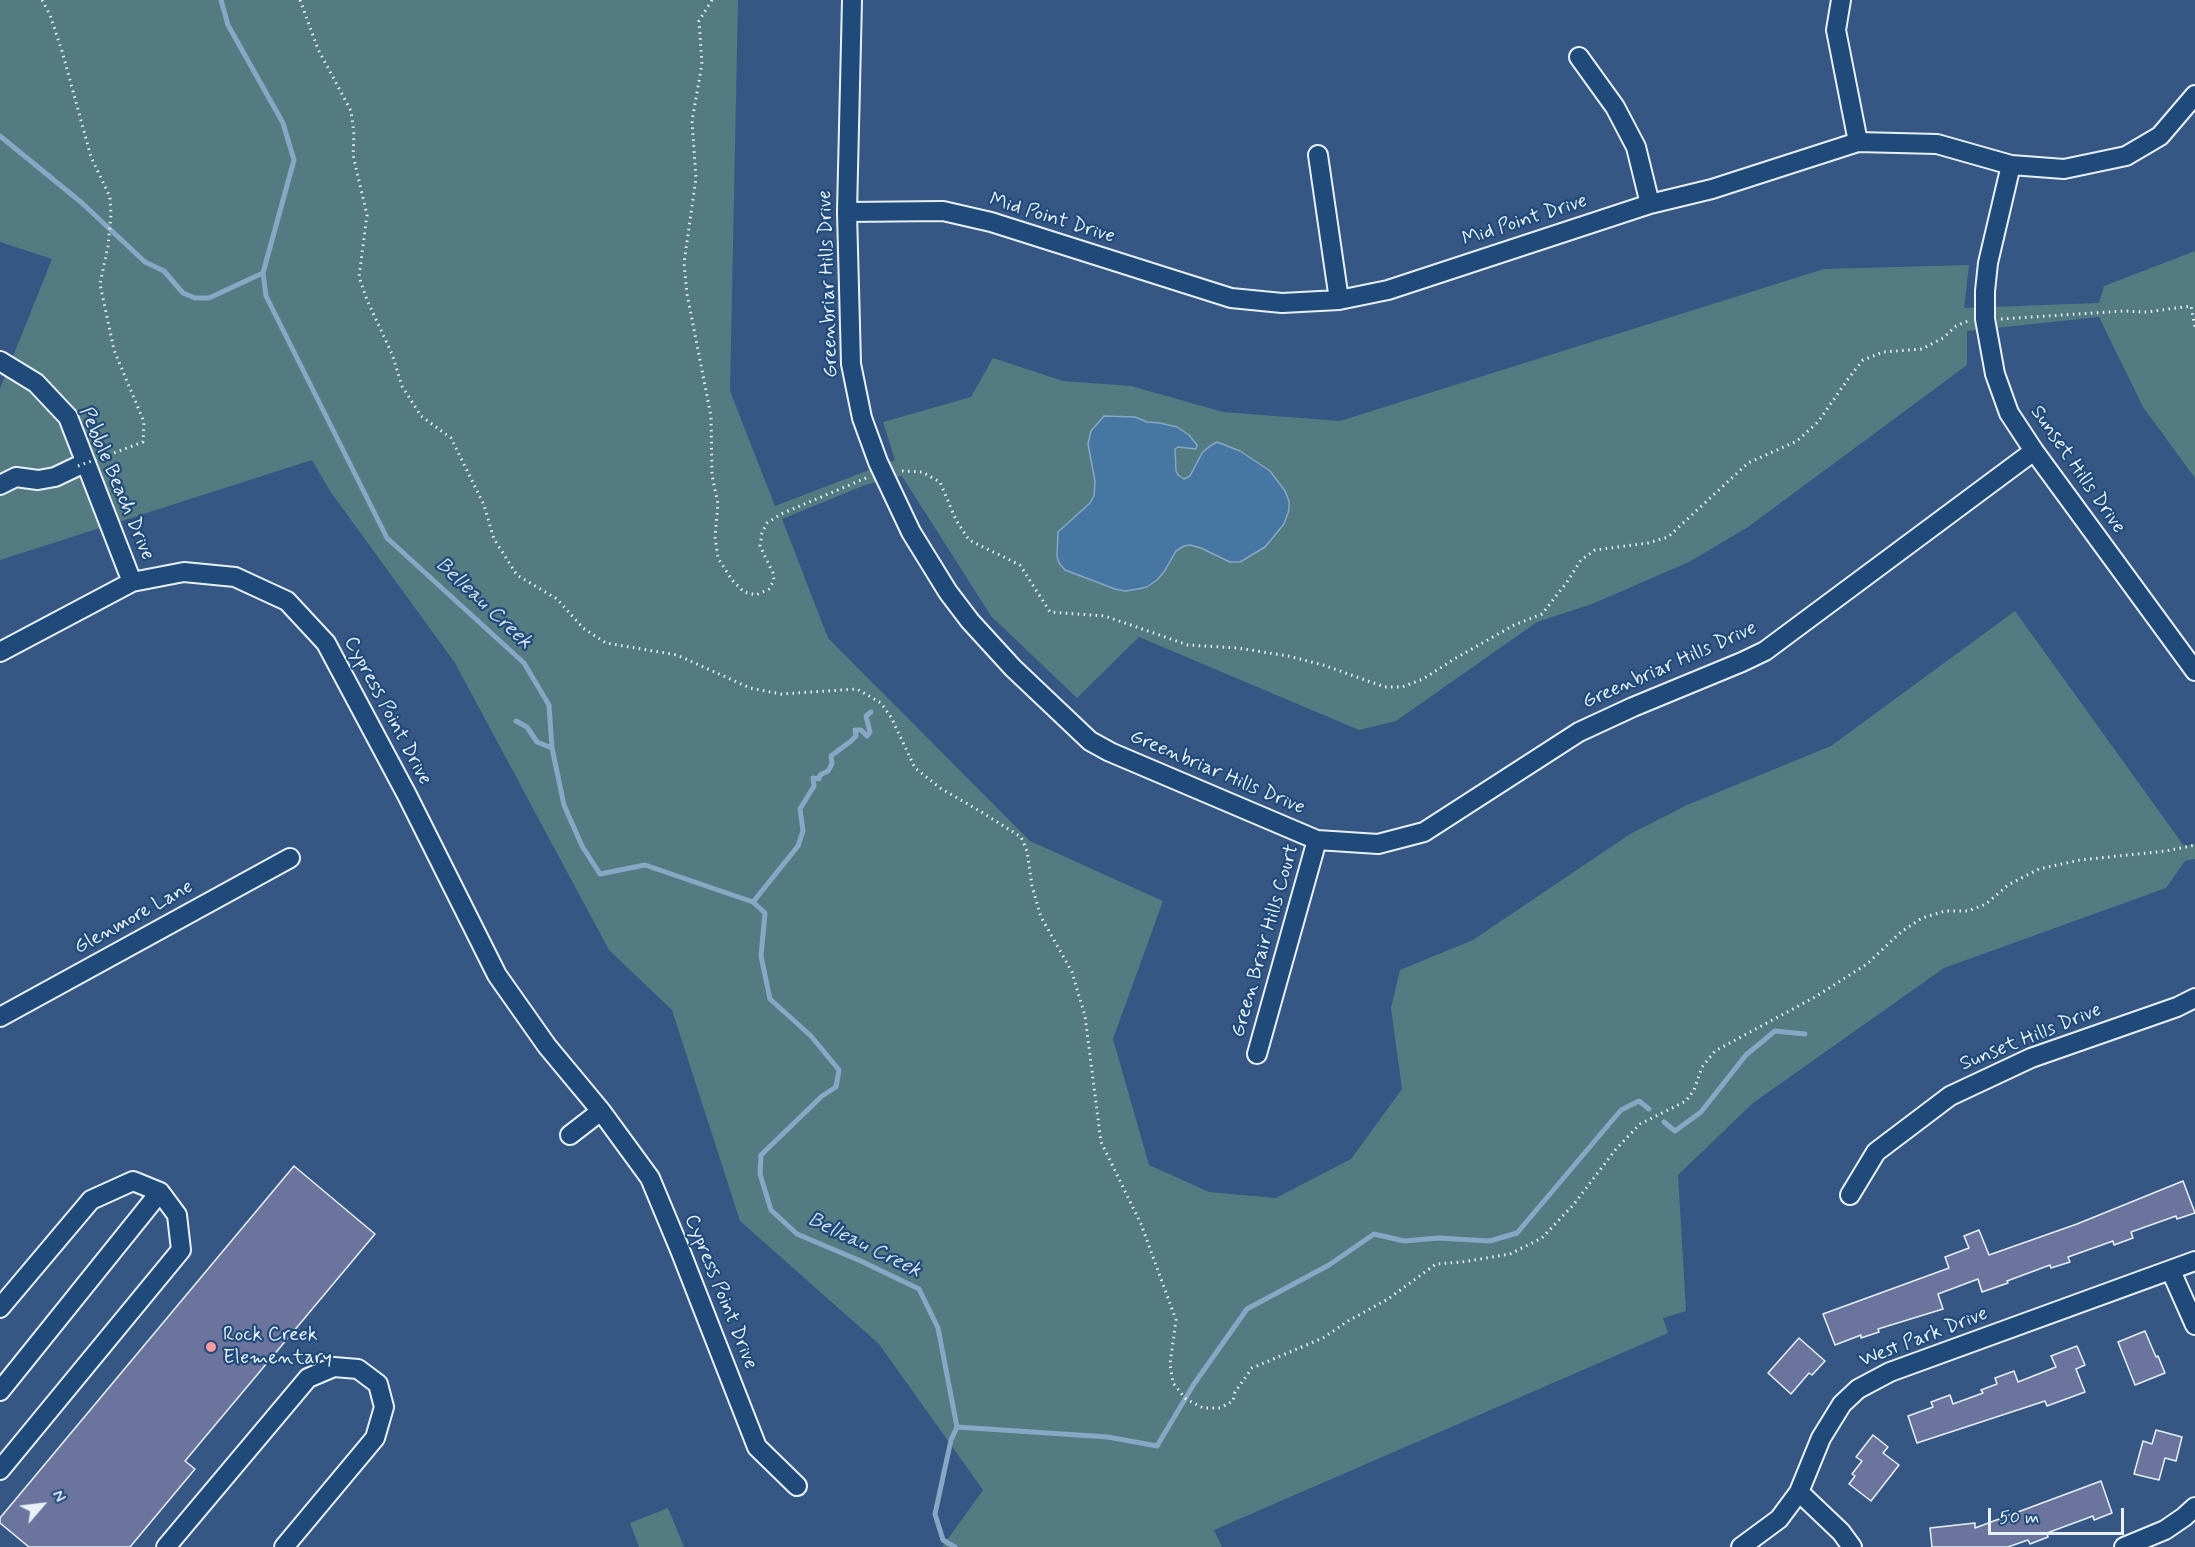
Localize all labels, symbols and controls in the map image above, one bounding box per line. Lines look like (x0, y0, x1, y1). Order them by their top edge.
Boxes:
street label: Mid Point Drive (986, 188, 1118, 250)
street label: Mid Point Drive (1459, 189, 1591, 253)
street label: Greenbriar Hills Drive (814, 190, 844, 378)
street label: Sunset Hills Drive (2024, 401, 2130, 539)
street label: Pebble Beach Drive (73, 404, 159, 564)
water label: Belleau Creek (429, 553, 537, 655)
street label: Greenbriar Hills Drive (1579, 617, 1761, 715)
street label: Cypress Point Drive (338, 633, 436, 789)
street label: Greenbriar Hills Drive (1126, 725, 1308, 821)
street label: Green Brair Hills Court (1227, 842, 1305, 1040)
street label: Glenmore Lane (70, 875, 198, 961)
street label: Sunset Hills Drive (1957, 999, 2105, 1077)
water label: Belleau Creek (803, 1208, 925, 1284)
street label: Cypress Point Drive (678, 1211, 762, 1373)
street label: West Park Drive (1856, 1303, 1992, 1373)
place label: Rock Creek Elementary (223, 1324, 332, 1371)
marker: Rock Creek Elementary (204, 1340, 218, 1354)
north arrow (12, 1475, 72, 1535)
text: N (47, 1487, 70, 1506)
scale bar (1991, 1496, 2128, 1534)
text: 50 m (1999, 1506, 2039, 1530)

